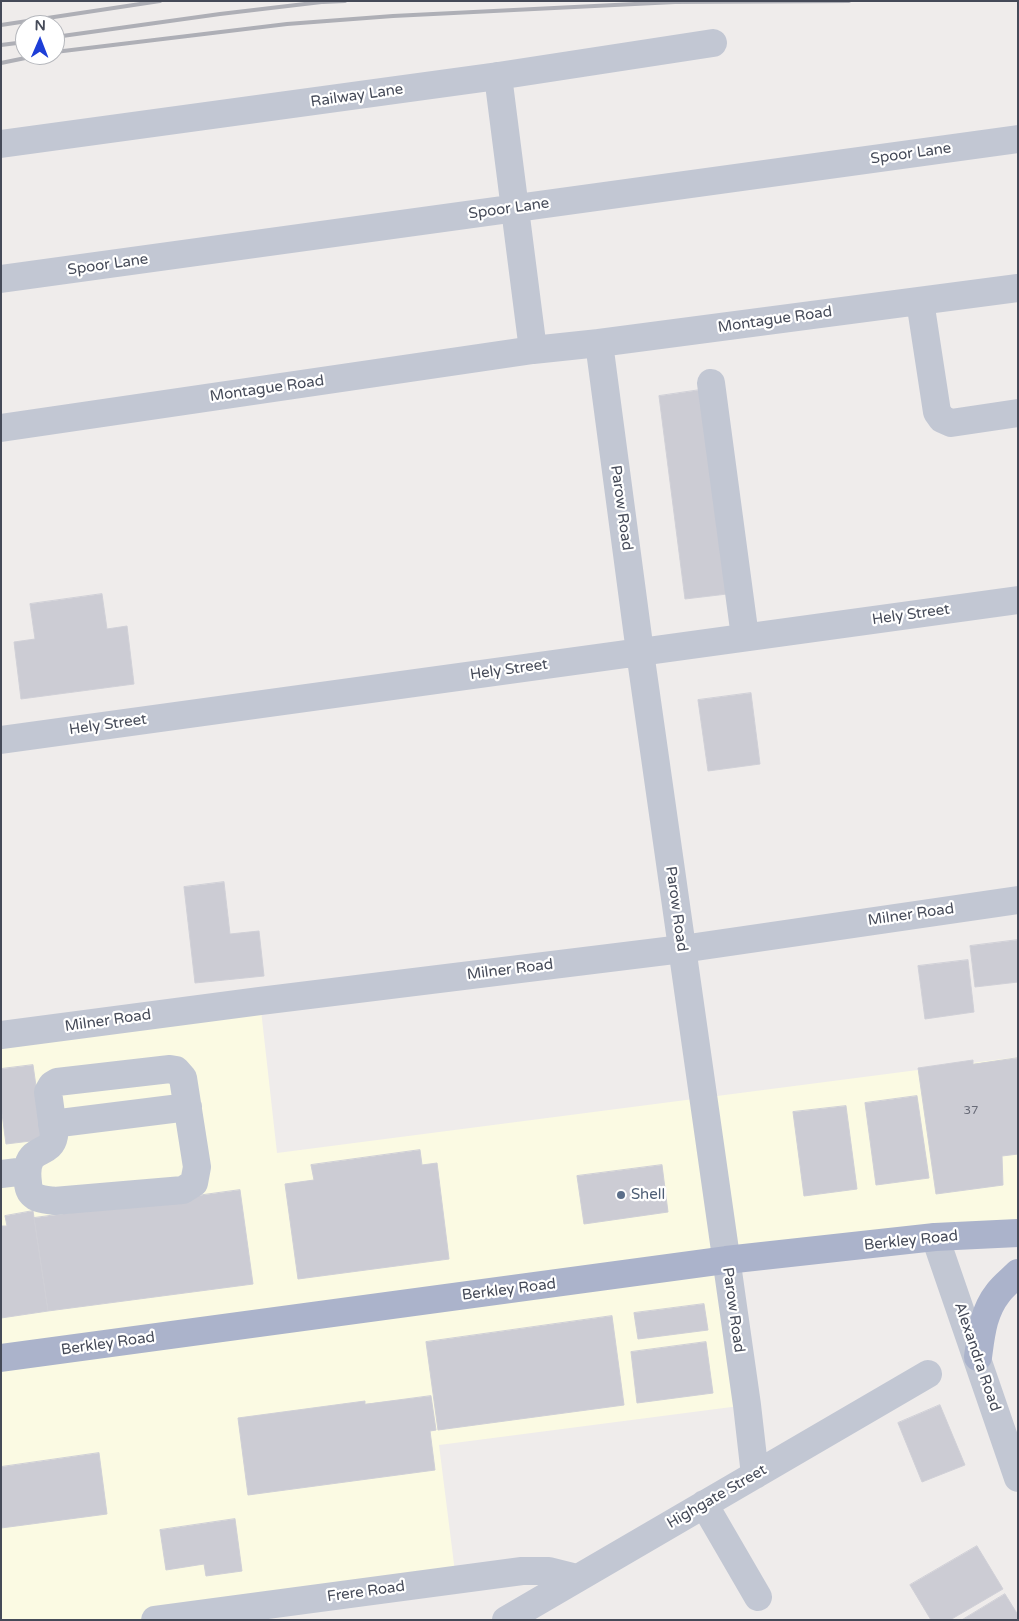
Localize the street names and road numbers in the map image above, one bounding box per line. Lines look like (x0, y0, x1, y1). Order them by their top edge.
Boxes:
street label: Railway Lane (310, 81, 404, 111)
street label: Spoor Lane (870, 139, 952, 169)
street label: Spoor Lane (468, 194, 550, 224)
street label: Spoor Lane (67, 250, 149, 280)
street label: Montague Road (717, 303, 833, 337)
street label: Montague Road (209, 372, 325, 406)
street label: Parow Road (606, 464, 636, 552)
street label: Hely Street (871, 601, 951, 629)
street label: Hely Street (469, 656, 549, 684)
street label: Hely Street (68, 711, 148, 739)
street label: Parow Road (661, 865, 691, 953)
street label: Milner Road (867, 900, 955, 930)
street label: Milner Road (466, 956, 554, 984)
street label: Milner Road (64, 1006, 152, 1036)
street label: Berkley Road (863, 1227, 959, 1255)
street label: Parow Road (718, 1266, 748, 1354)
street label: Berkley Road (461, 1275, 557, 1305)
street label: Alexandra Road (950, 1300, 1004, 1414)
street label: Berkley Road (60, 1329, 156, 1359)
street label: Highgate Street (664, 1461, 770, 1533)
street label: Frere Road (326, 1578, 406, 1606)

